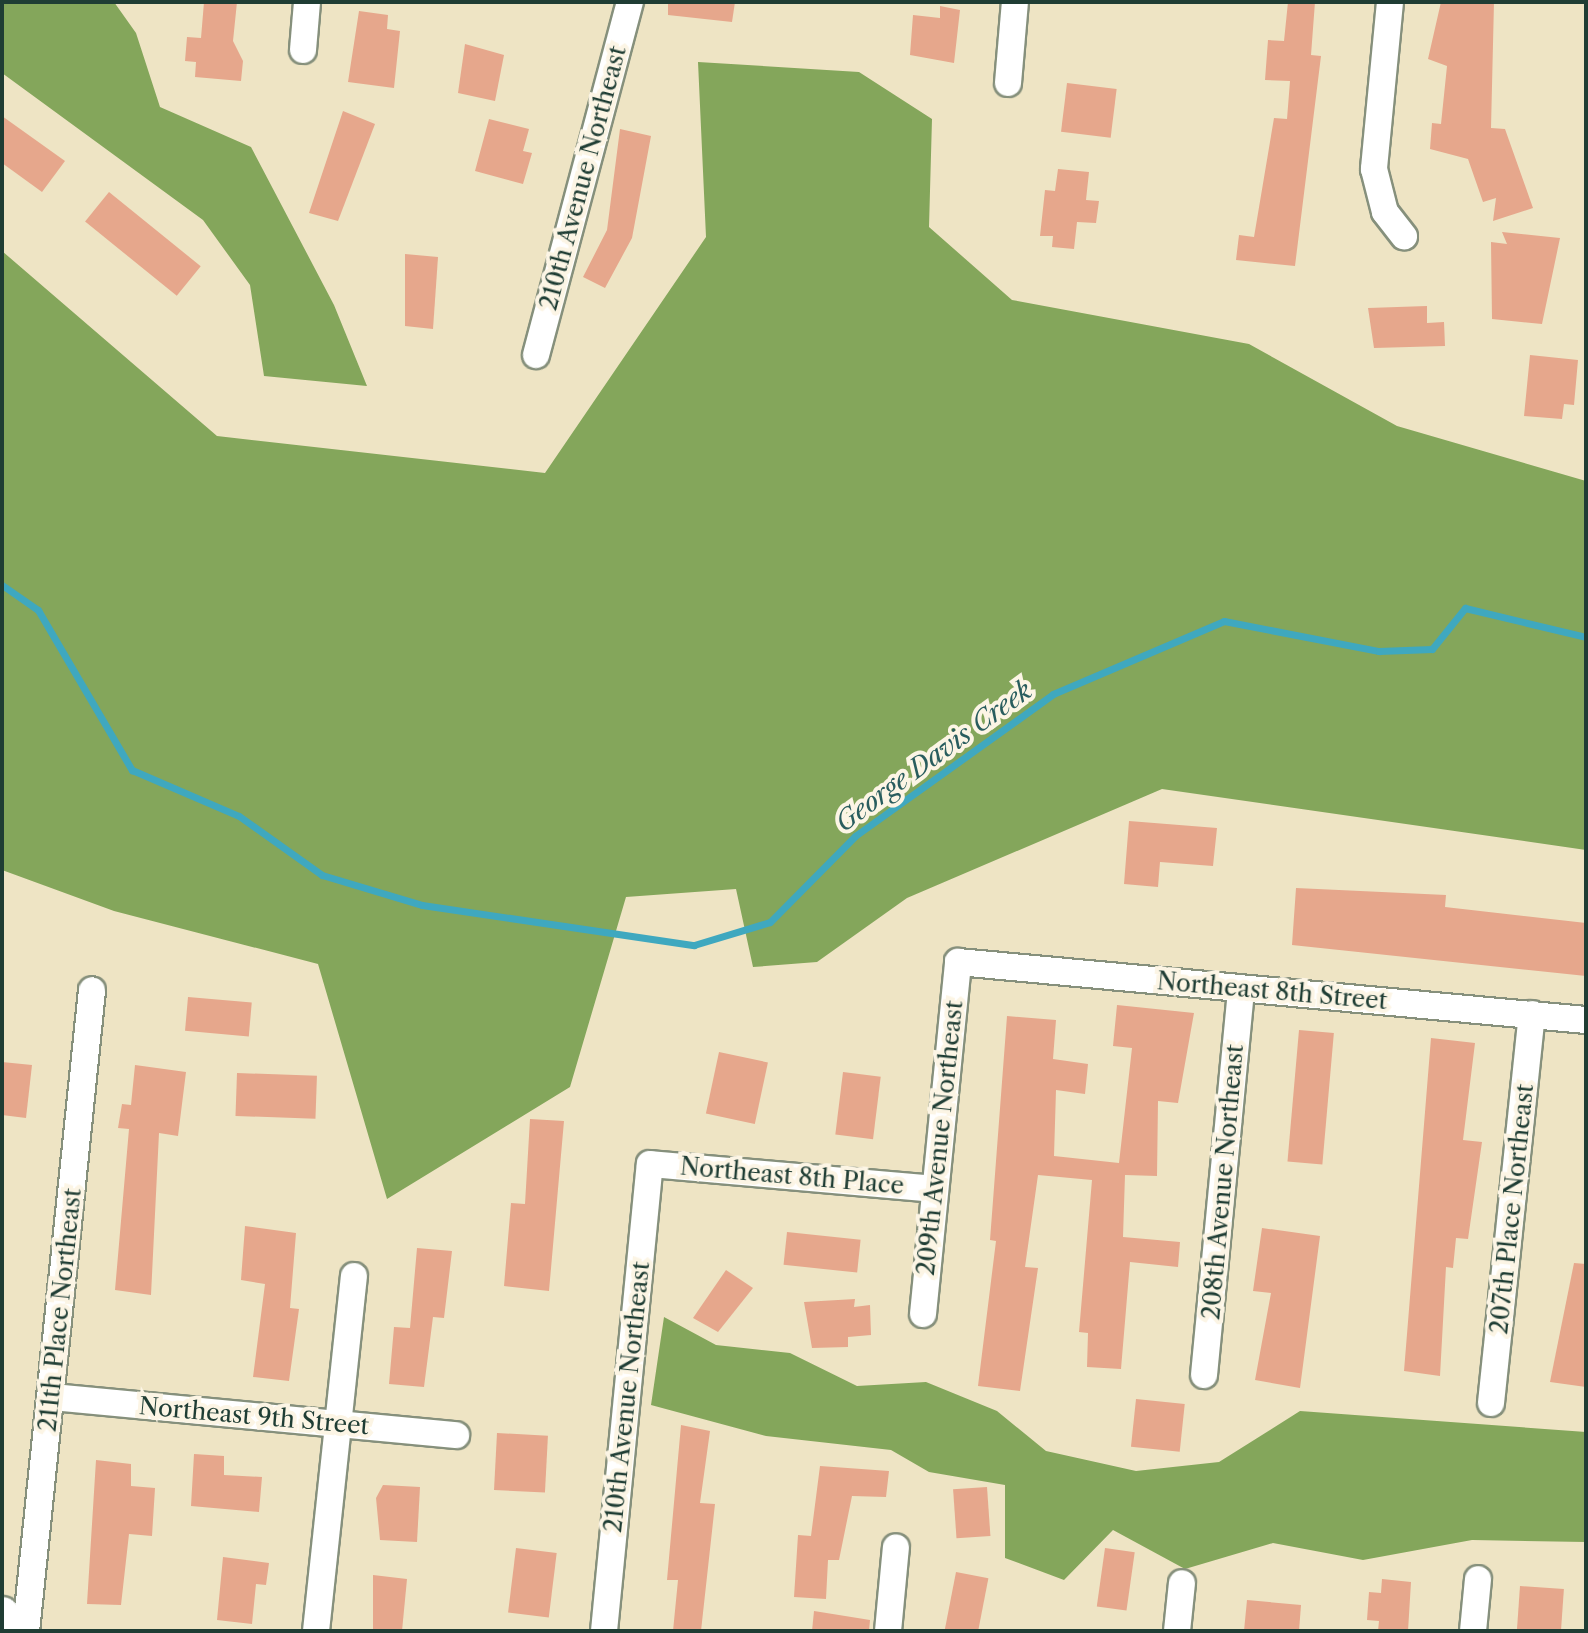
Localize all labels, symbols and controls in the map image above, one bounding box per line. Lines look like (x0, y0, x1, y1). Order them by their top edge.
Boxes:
street label: 210th Avenue Northeast (534, 42, 632, 314)
water label: George Davis Creek (830, 675, 1038, 839)
street label: Northeast 8th Street (1156, 967, 1388, 1015)
street label: 209th Avenue Northeast (911, 999, 969, 1277)
street label: 208th Avenue Northeast (1197, 1043, 1249, 1321)
street label: 207th Place Northeast (1485, 1083, 1539, 1335)
street label: Northeast 8th Place (679, 1152, 905, 1200)
street label: 211th Place Northeast (33, 1187, 87, 1433)
street label: 210th Avenue Northeast (598, 1260, 656, 1534)
street label: Northeast 9th Street (138, 1392, 370, 1440)

